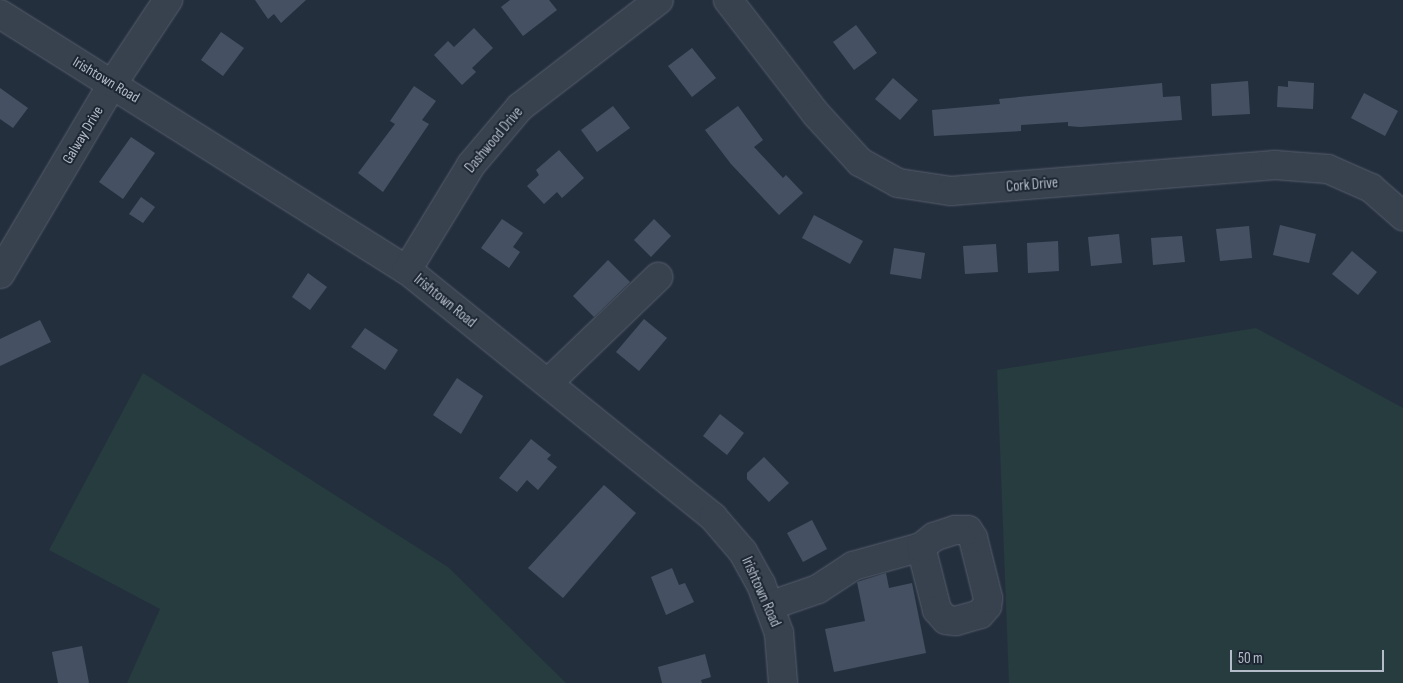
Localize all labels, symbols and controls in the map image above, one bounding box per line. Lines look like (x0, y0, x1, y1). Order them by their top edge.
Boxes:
street label: Irishtown Road (69, 53, 143, 107)
street label: Galway Drive (59, 103, 107, 167)
street label: Dashwood Drive (461, 103, 527, 177)
street label: Cork Drive (1005, 174, 1059, 196)
street label: Irishtown Road (410, 270, 480, 332)
street label: Irishtown Road (738, 554, 784, 630)
scale bar (1233, 640, 1387, 672)
text: 50 m (1238, 649, 1263, 668)

